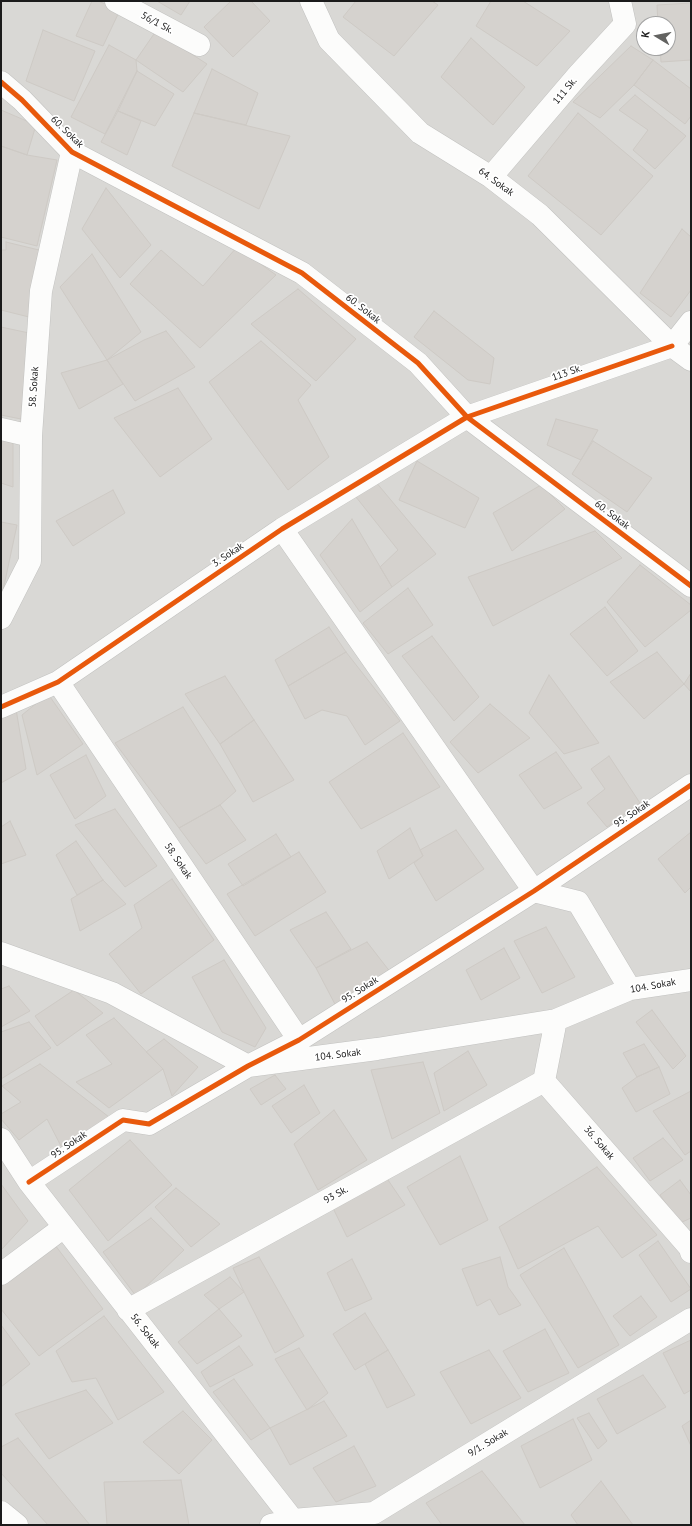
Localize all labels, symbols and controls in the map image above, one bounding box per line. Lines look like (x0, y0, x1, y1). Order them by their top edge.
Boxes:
street label: 56/1 Sk. (139, 10, 175, 36)
north arrow (636, 16, 676, 56)
text: K (638, 30, 653, 39)
street label: 111 Sk. (550, 75, 580, 107)
street label: 60. Sokak (48, 113, 86, 151)
street label: 64. Sokak (476, 165, 516, 199)
street label: 60. Sokak (343, 292, 383, 326)
street label: 113 Sk. (550, 362, 584, 384)
street label: 58. Sokak (27, 366, 41, 408)
street label: 60. Sokak (592, 498, 632, 532)
street label: 3. Sokak (210, 540, 246, 570)
street label: 95. Sokak (612, 798, 652, 830)
street label: 58. Sokak (162, 841, 194, 881)
street label: 95. Sokak (339, 974, 381, 1006)
street label: 104. Sokak (629, 976, 677, 996)
street label: 104. Sokak (314, 1046, 362, 1064)
street label: 36. Sokak (581, 1124, 617, 1162)
street label: 95. Sokak (49, 1129, 89, 1161)
street label: 93 Sk. (322, 1183, 350, 1207)
street label: 56. Sokak (128, 1311, 162, 1351)
street label: 9/1. Sokak (466, 1426, 510, 1460)

